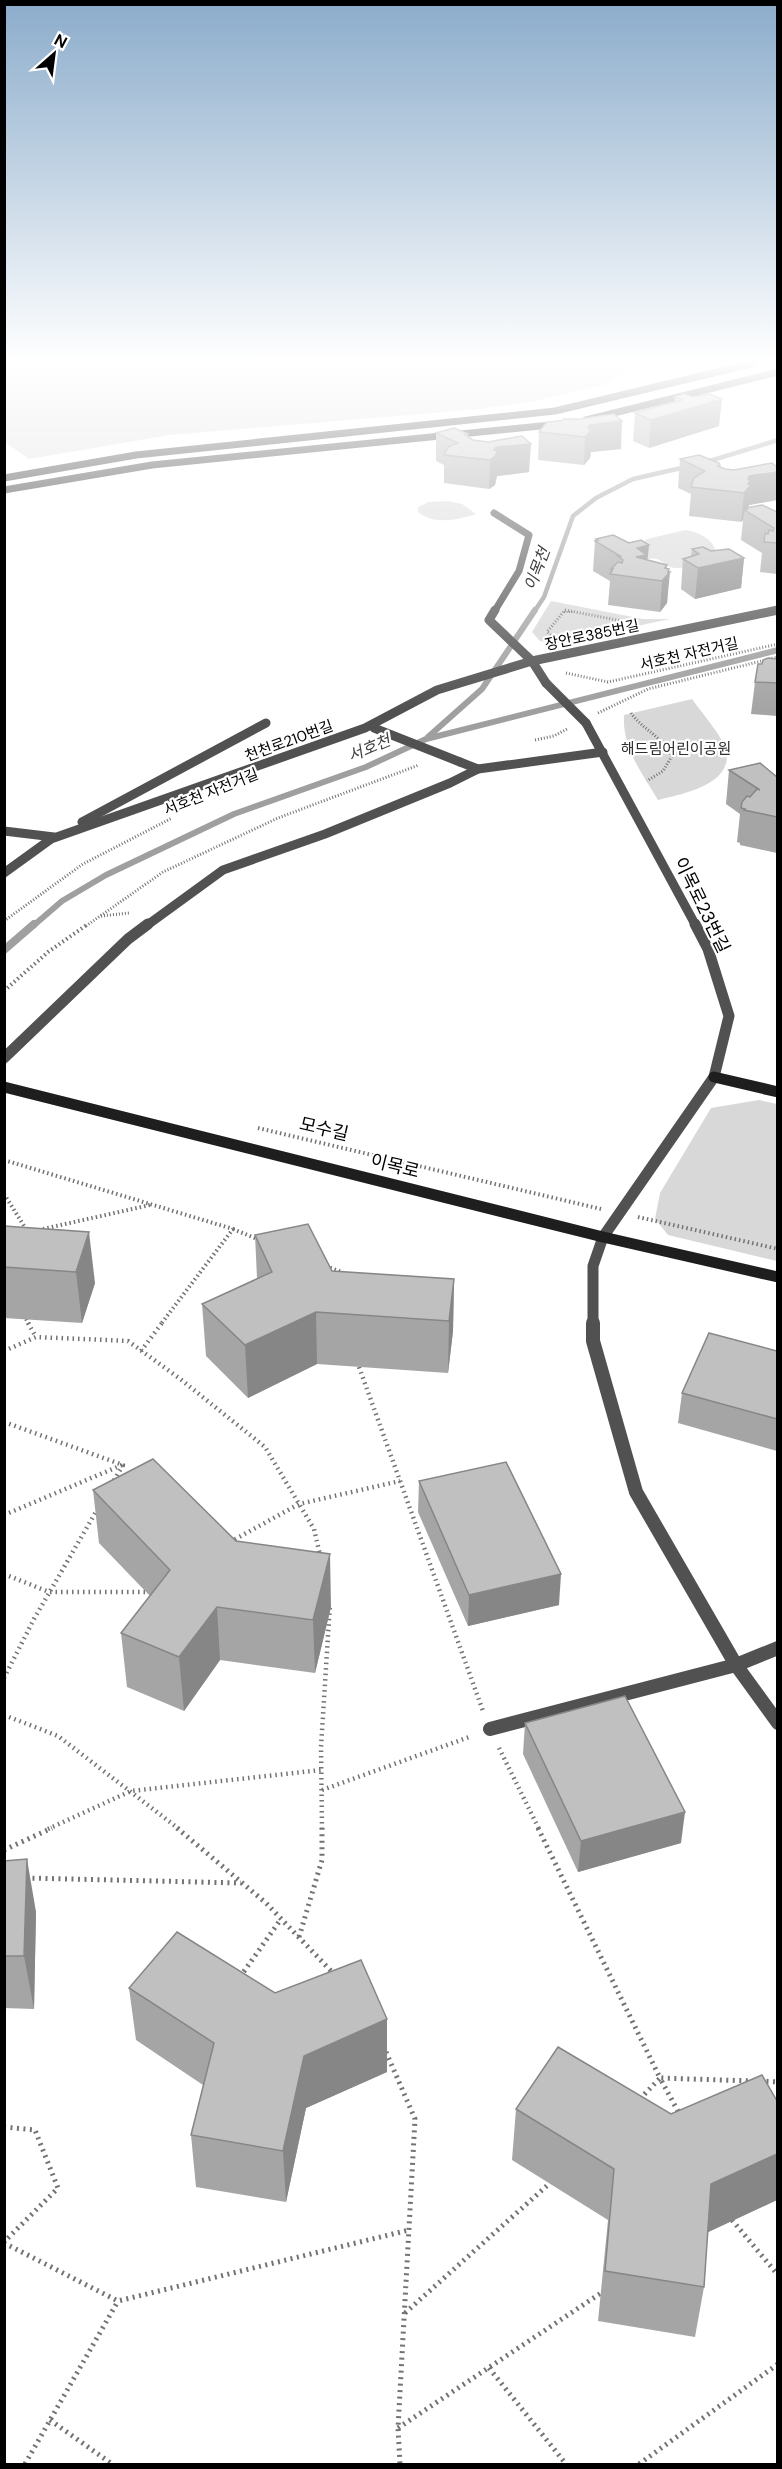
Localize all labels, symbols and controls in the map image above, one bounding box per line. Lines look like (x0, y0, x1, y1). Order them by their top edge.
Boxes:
north arrow (24, 24, 84, 84)
text: N (51, 29, 71, 53)
water label: 이목천 (519, 543, 556, 593)
street label: 장안로385번길 (543, 615, 641, 655)
street label: 서호천 자전거길 (638, 633, 740, 675)
street label: 천천로210번길 (242, 716, 336, 766)
water label: 서호천 (345, 729, 396, 766)
park label: 해드림어린이공원 (621, 739, 731, 759)
street label: 서호천 자전거길 (161, 764, 261, 820)
street label: 이목로23번길 (668, 853, 736, 957)
street label: 모수길 (297, 1112, 351, 1146)
street label: 이목로 (368, 1148, 422, 1184)

